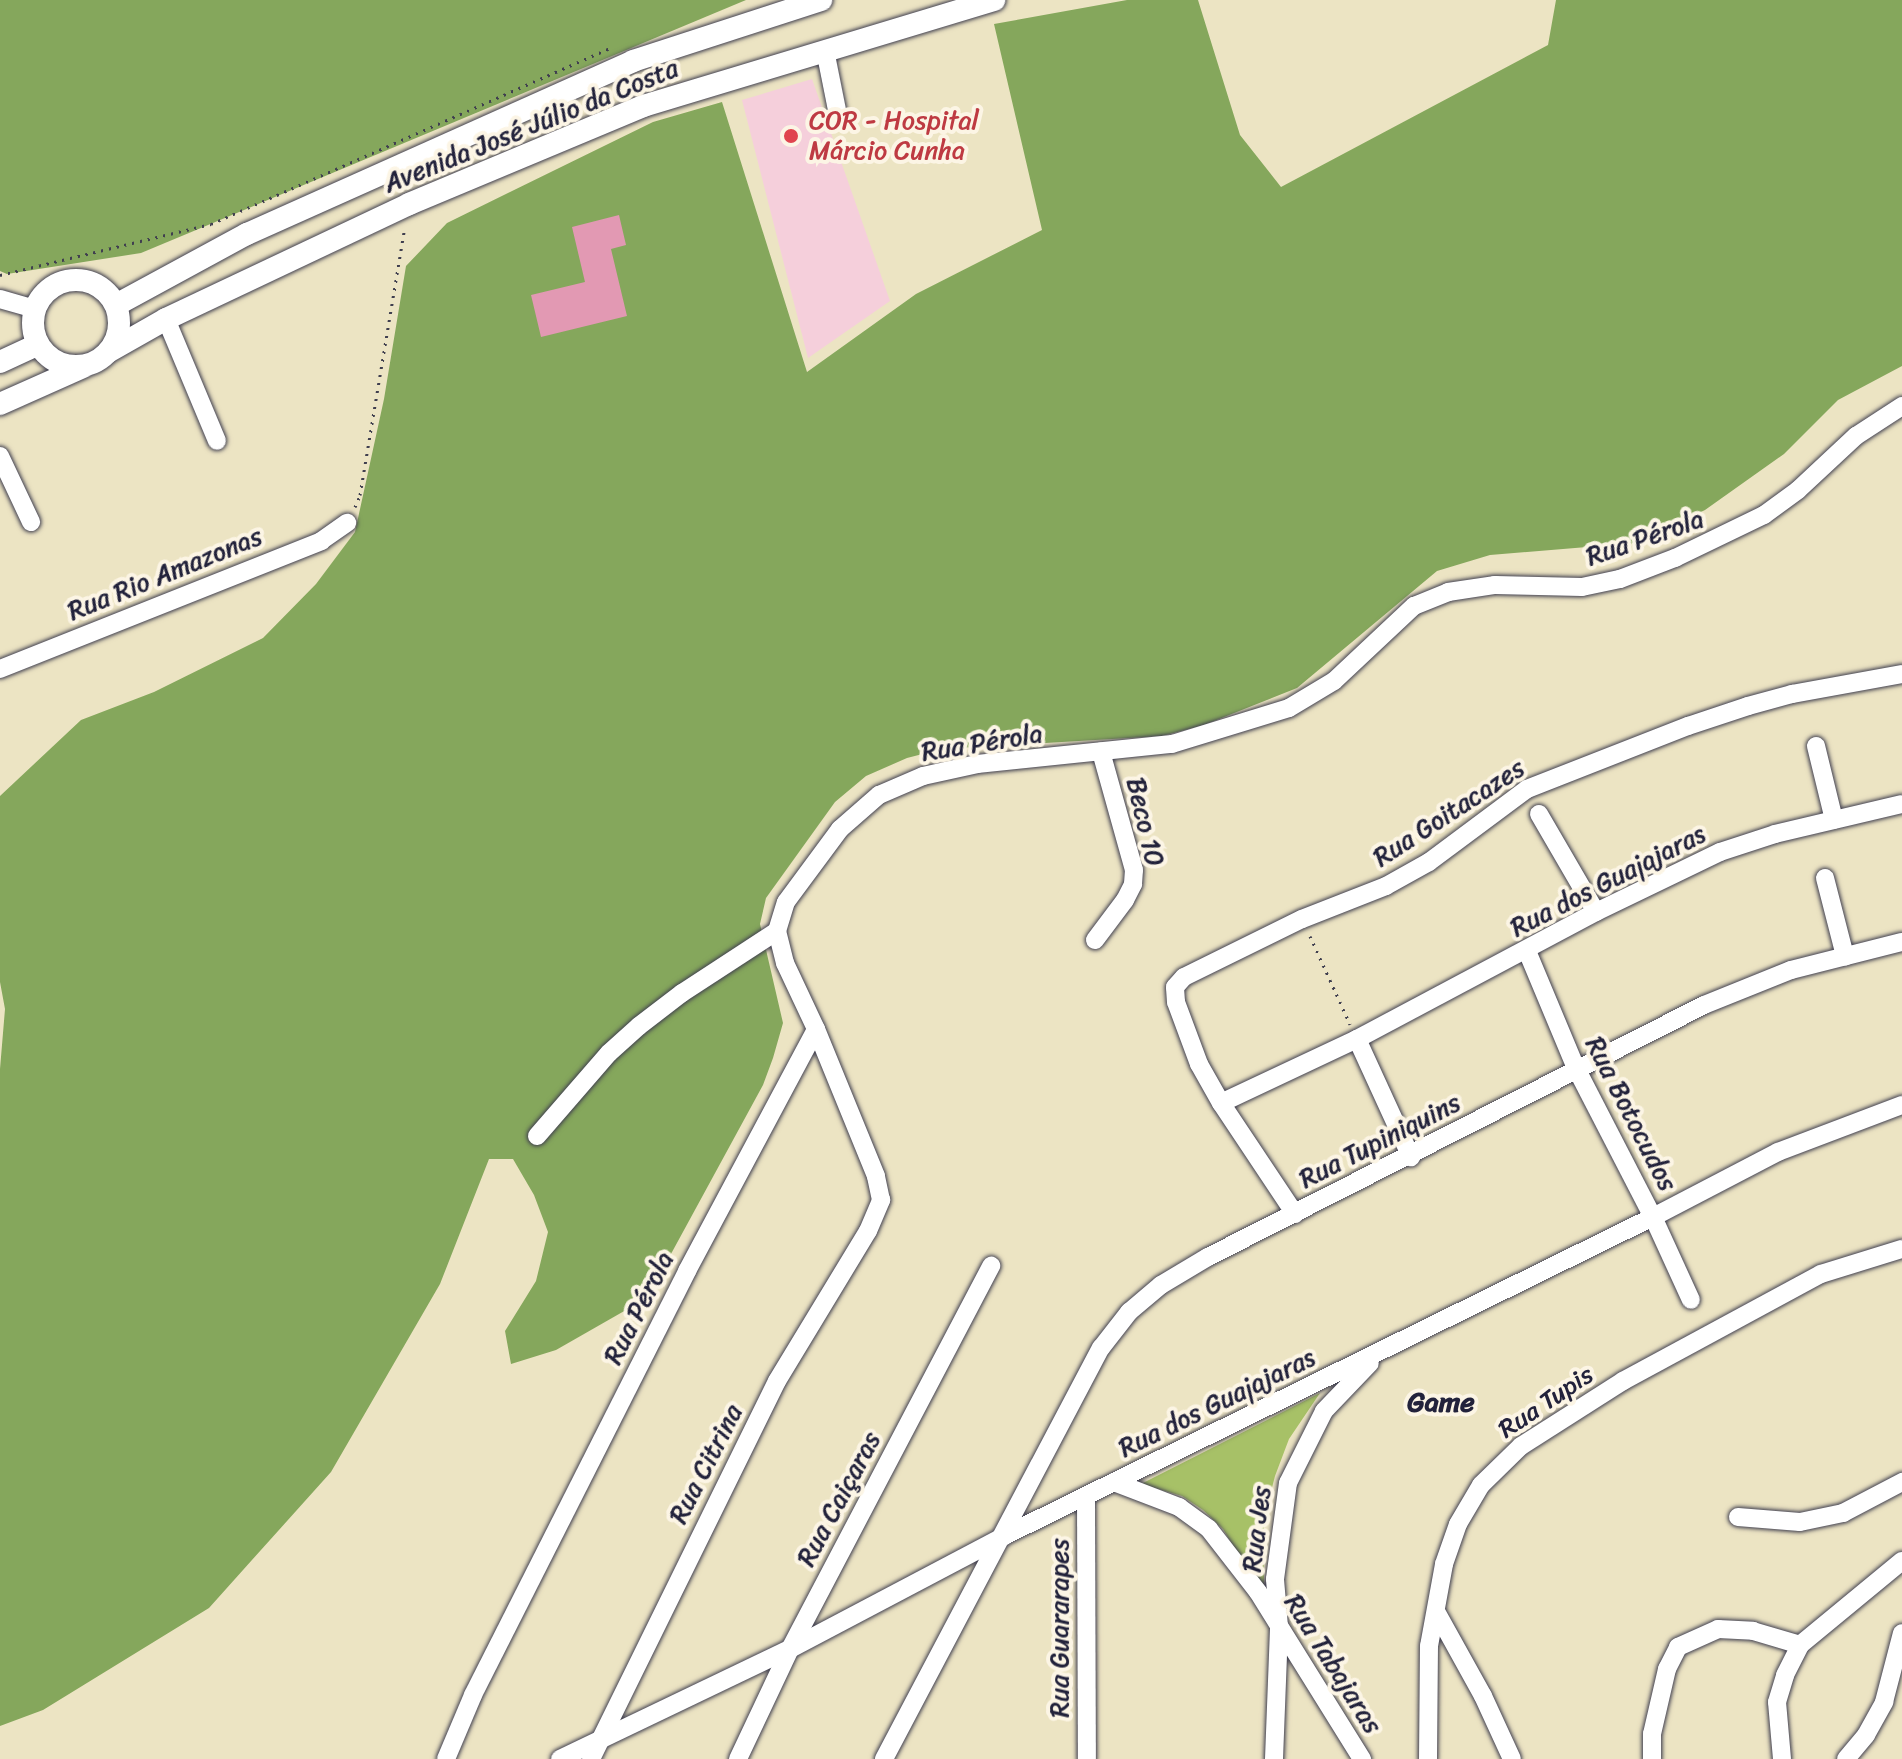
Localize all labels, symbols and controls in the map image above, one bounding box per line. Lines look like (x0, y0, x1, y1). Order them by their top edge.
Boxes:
street label: Avenida José Júlio da Costa (379, 53, 683, 199)
place label: COR - Hospital Márcio Cunha (809, 105, 979, 166)
marker: COR - Hospital Márcio Cunha (780, 125, 802, 147)
street label: Rua Pérola (1582, 503, 1708, 573)
street label: Rua Rio Amazonas (63, 521, 267, 627)
street label: Rua Pérola (919, 718, 1045, 768)
street label: Rua Goitacazes (1367, 752, 1531, 874)
street label: Beco 10 (1120, 774, 1170, 870)
street label: Rua dos Guajajaras (1504, 818, 1712, 944)
street label: Rua Botocudos (1579, 1031, 1683, 1197)
street label: Rua Tupiniquins (1294, 1087, 1466, 1195)
street label: Rua Pérola (597, 1246, 681, 1370)
street label: Rua dos Guajajaras (1113, 1341, 1321, 1465)
street label: Rua Tupis (1492, 1359, 1600, 1445)
district label: Game (1407, 1385, 1475, 1419)
street label: Rua Citrina (663, 1399, 749, 1529)
street label: Rua Caiçaras (791, 1426, 887, 1572)
street label: Rua Jes (1236, 1484, 1278, 1574)
street label: Rua Guararapes (1044, 1538, 1076, 1718)
street label: Rua Tabajaras (1278, 1588, 1388, 1740)

